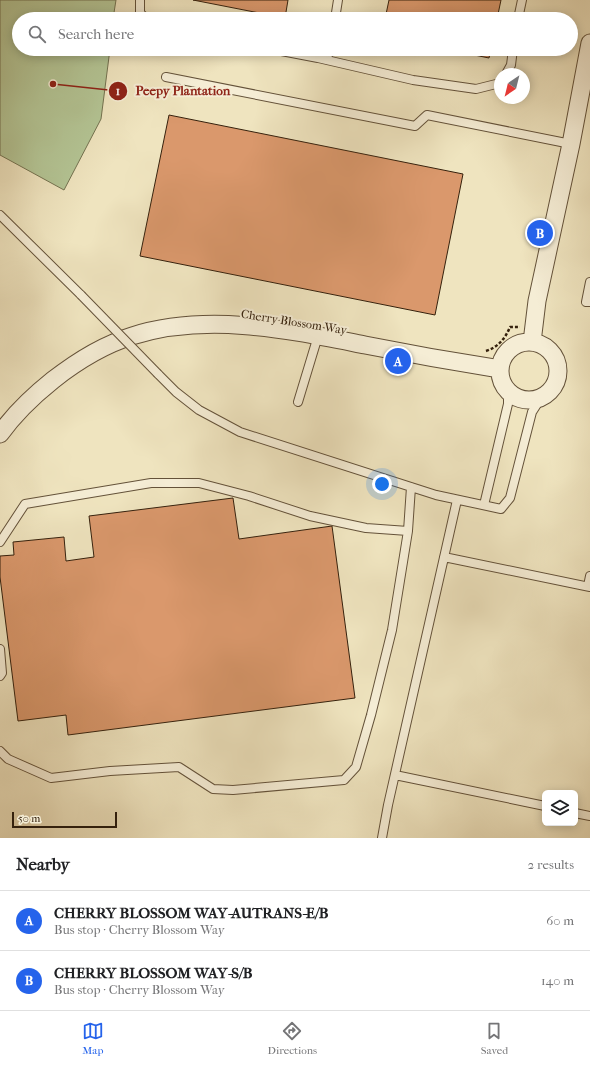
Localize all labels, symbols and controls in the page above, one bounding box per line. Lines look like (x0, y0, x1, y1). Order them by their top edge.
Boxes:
search box (12, 12, 578, 56)
icon: search (26, 23, 48, 45)
text: Search here (58, 25, 134, 43)
north arrow (494, 68, 530, 104)
callout: Peepy Plantation (108, 78, 239, 103)
text: Peepy Plantation (136, 83, 231, 99)
text: 1 (116, 84, 120, 98)
pin: B (527, 218, 553, 248)
street label: Cherry Blossom Way (240, 307, 349, 337)
pin: A (385, 346, 411, 376)
your location (372, 474, 392, 494)
map controls (542, 790, 578, 826)
button: layers (542, 790, 578, 826)
scale bar (12, 810, 117, 829)
text: 50 m (18, 812, 40, 825)
text: Nearby (16, 854, 70, 874)
text: 2 results (528, 857, 574, 872)
text: CHERRY BLOSSOM WAY-AUTRANS-E/B (54, 904, 328, 922)
text: A (25, 913, 33, 928)
text: 60 m (546, 913, 574, 928)
text: Bus stop · Cherry Blossom Way (54, 922, 225, 937)
text: CHERRY BLOSSOM WAY-S/B (54, 964, 252, 982)
text: B (25, 973, 33, 988)
text: 140 m (541, 973, 574, 988)
text: Bus stop · Cherry Blossom Way (54, 982, 225, 997)
tab: Map (82, 1020, 104, 1057)
tab: Directions (268, 1020, 317, 1057)
tab: Saved (481, 1020, 508, 1057)

